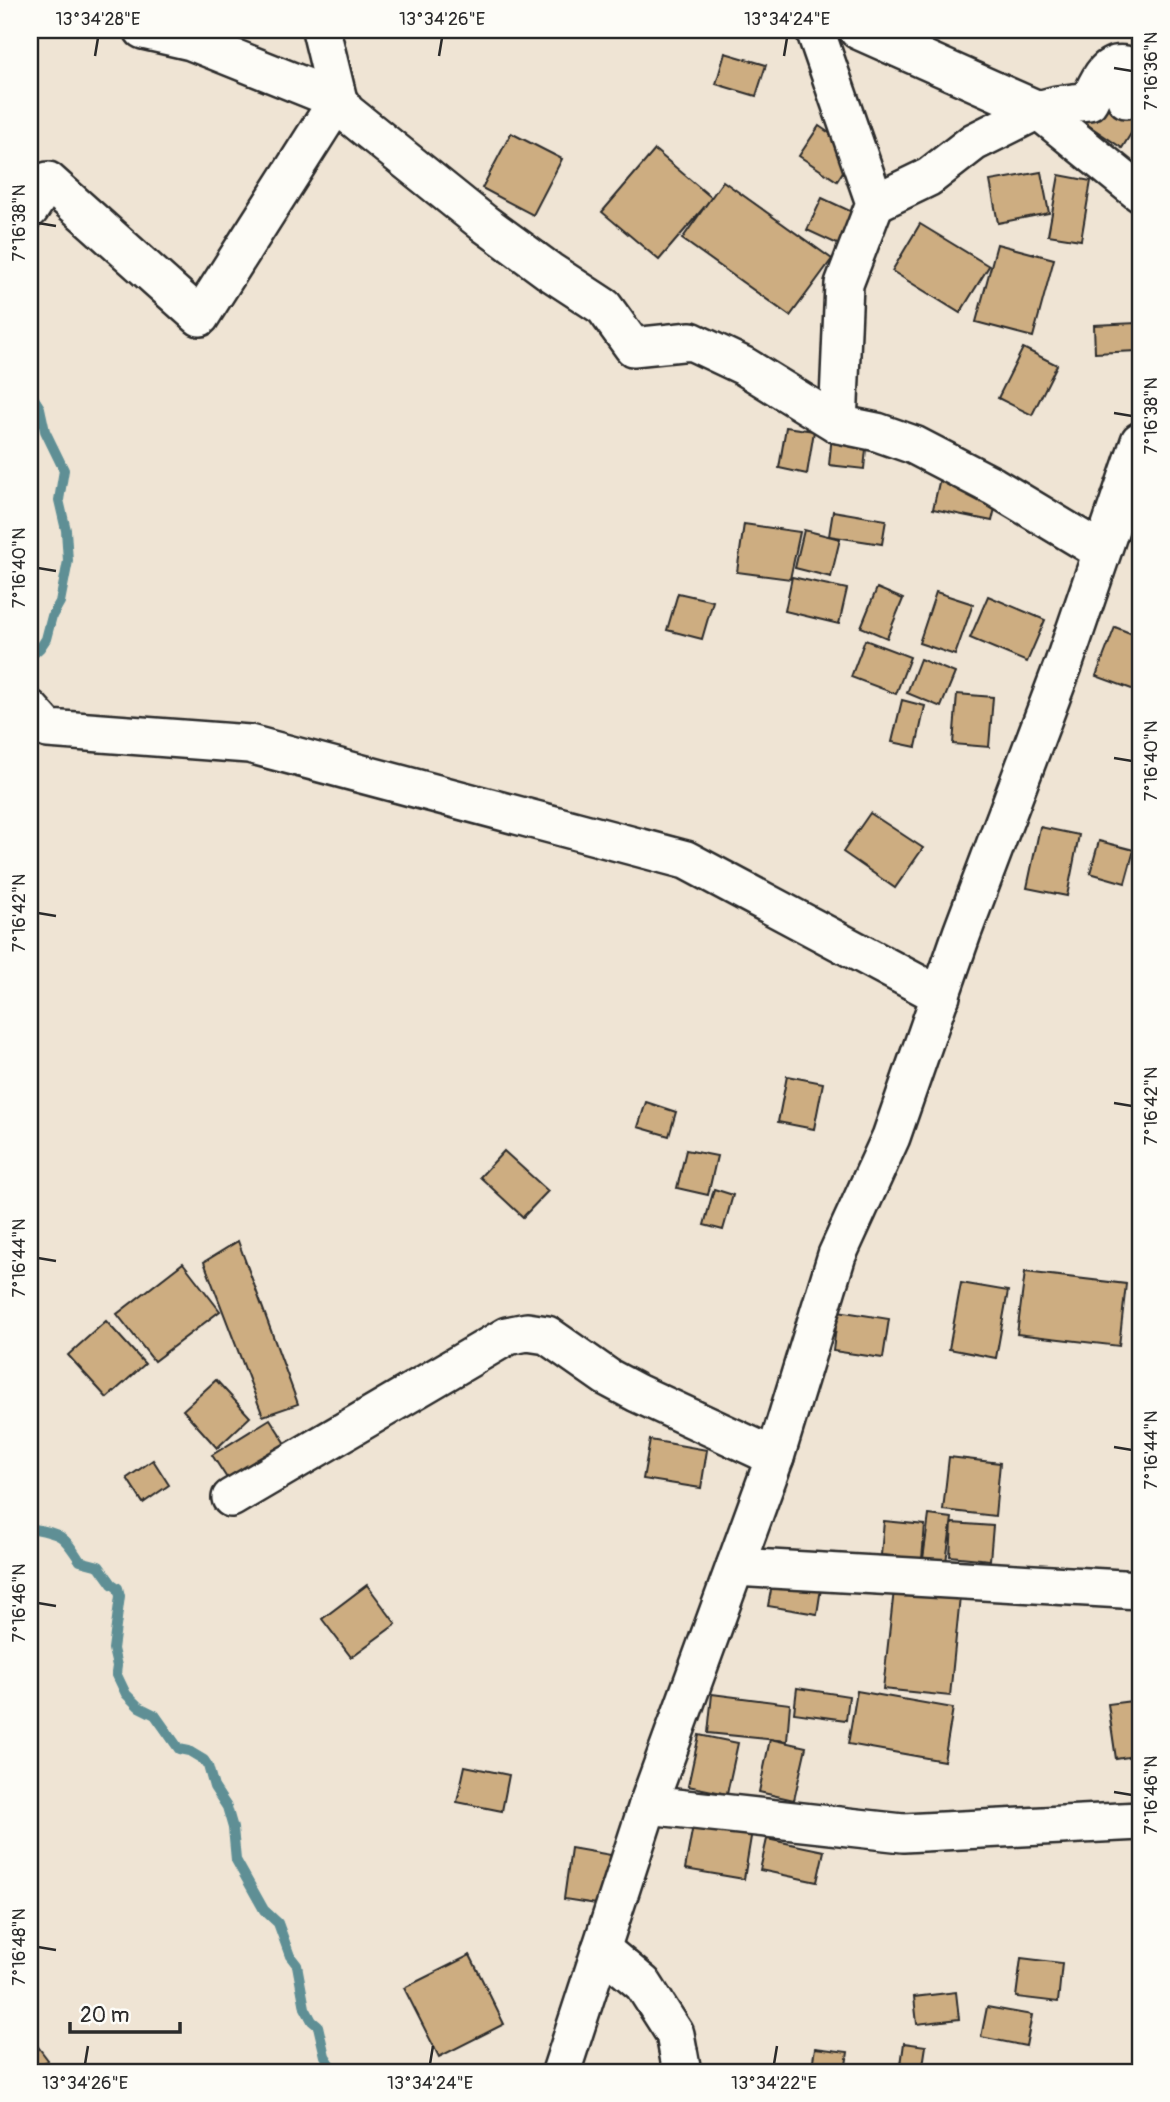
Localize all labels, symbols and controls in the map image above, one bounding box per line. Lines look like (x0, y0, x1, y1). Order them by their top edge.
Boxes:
text: 13°34'28"E (56, 8, 140, 31)
text: 13°34'26"E (399, 8, 485, 31)
text: 13°34'24"E (744, 8, 830, 31)
text: 7°16'36"N (1140, 32, 1163, 110)
text: 7°16'38"N (8, 184, 31, 262)
text: 7°16'38"N (1140, 377, 1163, 455)
text: 7°16'40"N (8, 528, 31, 608)
text: 7°16'40"N (1140, 721, 1163, 801)
text: 7°16'42"N (8, 874, 31, 952)
text: 7°16'42"N (1140, 1067, 1163, 1145)
text: 7°16'44"N (8, 1219, 31, 1297)
text: 7°16'44"N (1140, 1411, 1163, 1489)
text: 7°16'46"N (8, 1564, 31, 1642)
text: 7°16'46"N (1140, 1756, 1163, 1834)
text: 7°16'48"N (8, 1908, 31, 1986)
scale bar (70, 1990, 180, 2034)
text: 20 m (80, 2002, 129, 2029)
text: 13°34'26"E (42, 2072, 128, 2095)
text: 13°34'24"E (387, 2072, 473, 2095)
text: 13°34'22"E (731, 2072, 817, 2095)

